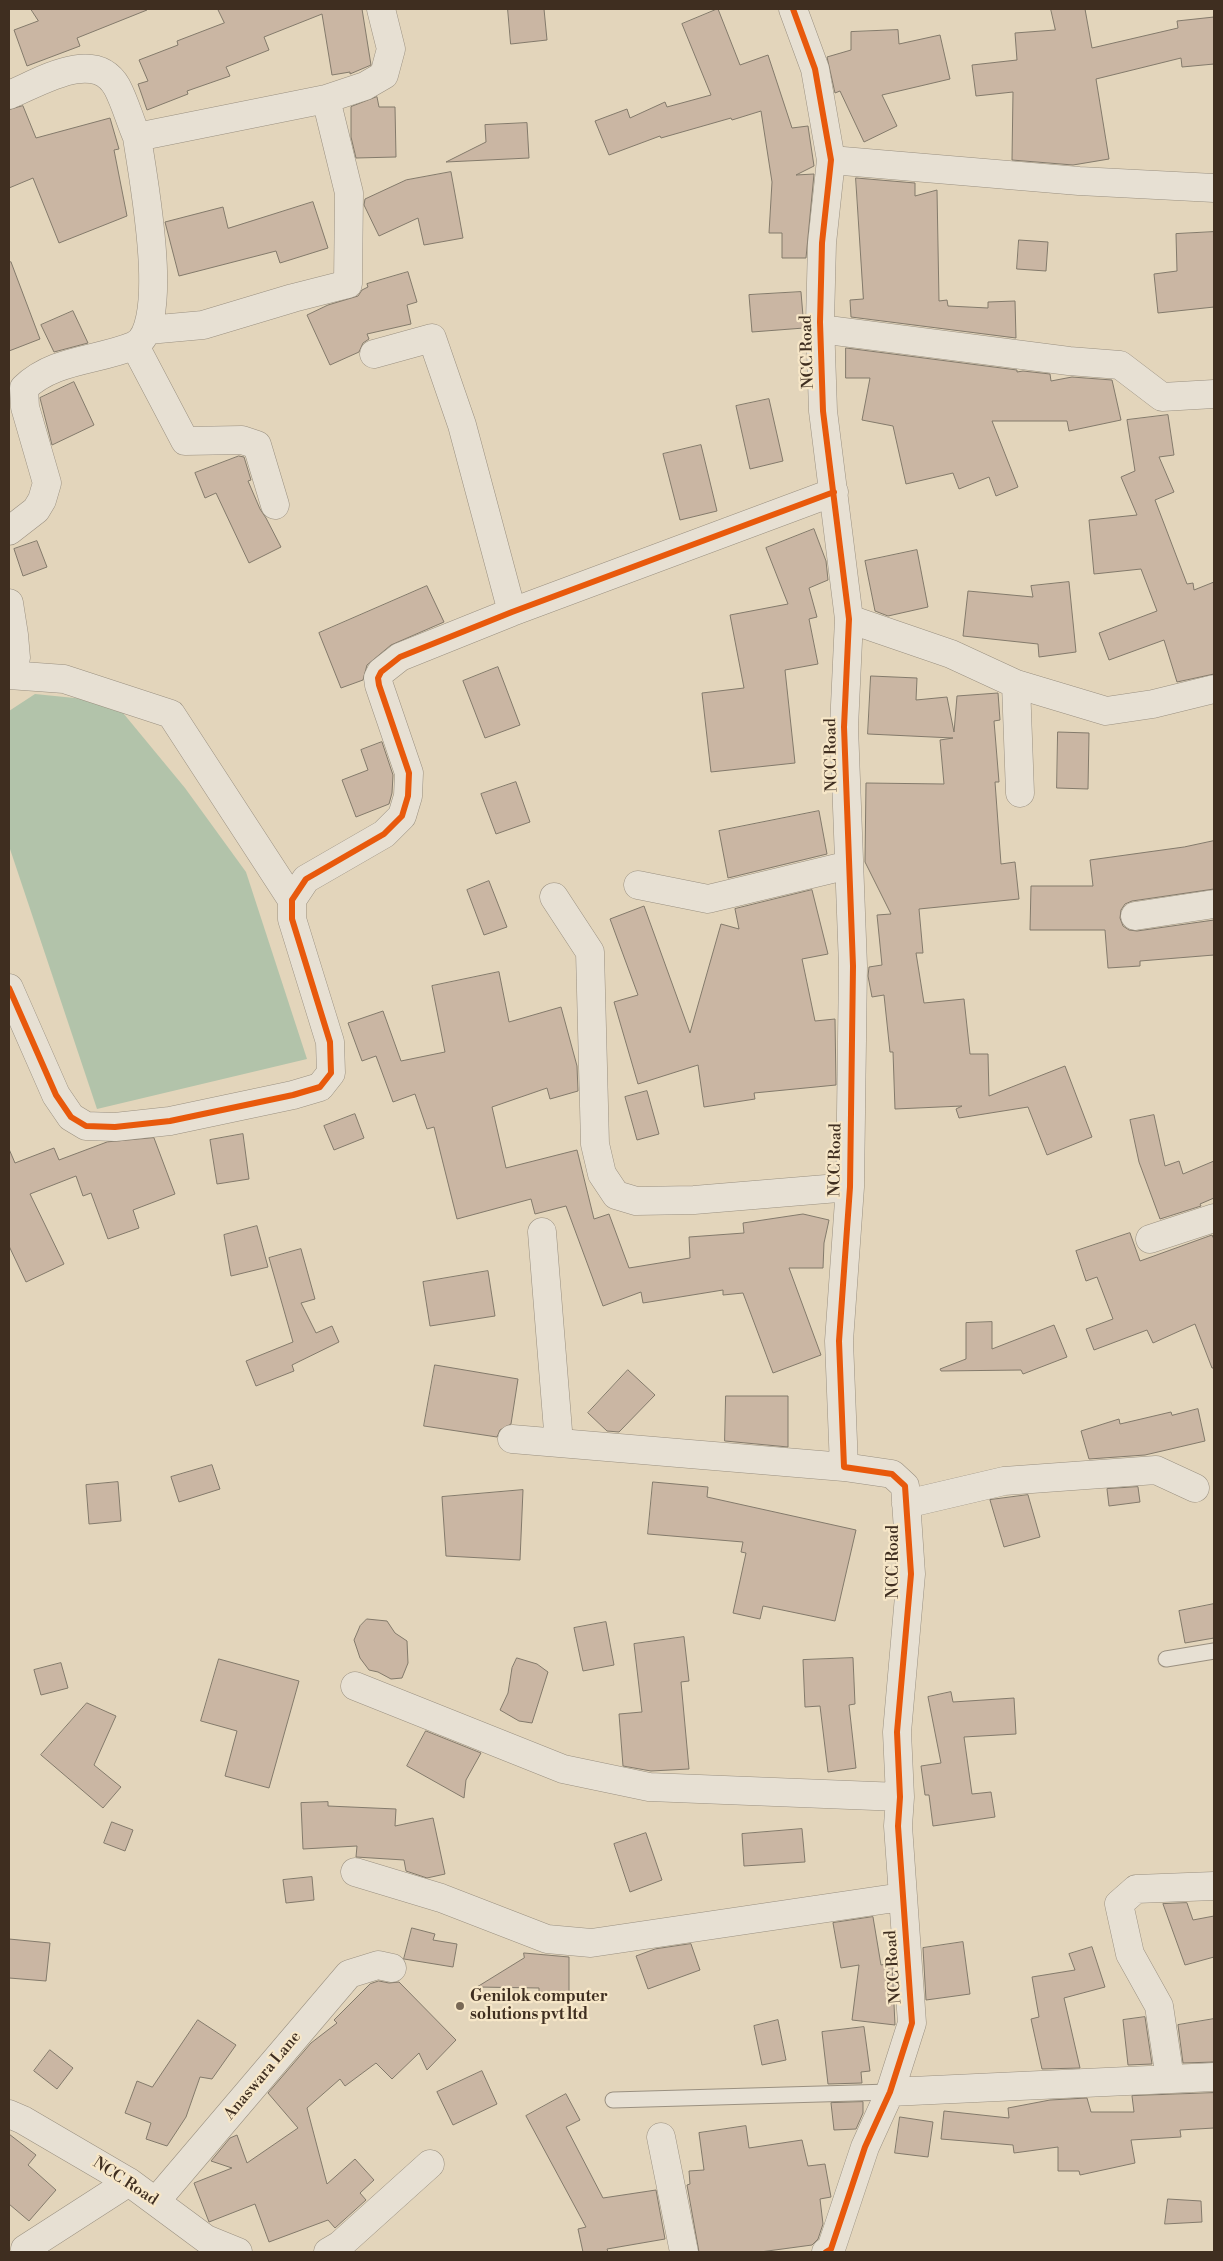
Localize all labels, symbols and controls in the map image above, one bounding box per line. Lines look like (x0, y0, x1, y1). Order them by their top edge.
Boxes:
street label: NCC Road (797, 315, 819, 389)
street label: NCC Road (822, 718, 842, 792)
street label: NCC Road (826, 1123, 846, 1197)
street label: NCC Road (884, 1525, 904, 1599)
street label: NCC Road (882, 1929, 906, 2005)
place label: Genilok computer solutions pvt ltd (470, 1987, 608, 2025)
marker: Genilok computer solutions pvt ltd (454, 2000, 466, 2012)
street label: Anaswara Lane (220, 2028, 306, 2124)
street label: NCC Road (89, 2154, 161, 2210)

